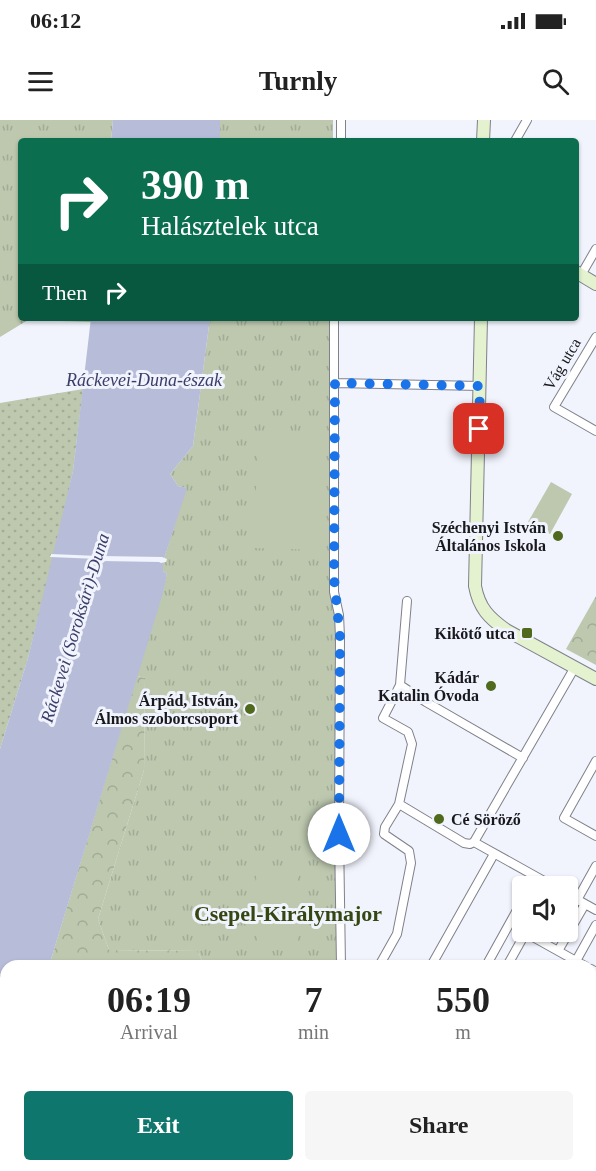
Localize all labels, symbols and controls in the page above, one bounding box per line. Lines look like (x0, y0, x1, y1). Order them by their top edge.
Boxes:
text: 06:12 (30, 8, 81, 33)
icon: menu (24, 65, 57, 98)
icon: search (539, 65, 572, 98)
text: Turnly (259, 66, 337, 96)
icon: right (42, 162, 120, 240)
text: 390 m (141, 162, 250, 208)
text: Halásztelek utca (141, 211, 319, 241)
icon: right (99, 276, 132, 309)
text: Then (42, 280, 87, 305)
street label: Vág utca (540, 335, 585, 393)
water label: Ráckevei-Duna-észak (65, 370, 223, 390)
pin (453, 403, 504, 454)
icon: arrive (462, 412, 495, 445)
place label: Széchenyi István Általános Iskola (432, 519, 546, 554)
marker: Széchenyi István Általános Iskola (551, 529, 565, 543)
water label: Ráckevei (Soroksári)-Duna (36, 531, 114, 726)
place label: Kikötő utca (435, 625, 515, 642)
marker: Kikötő utca (520, 626, 534, 640)
place label: Kádár Katalin Óvoda (378, 669, 479, 704)
marker: Kádár Katalin Óvoda (484, 679, 498, 693)
place label: Árpád, István, Álmos szoborcsoport (95, 691, 239, 728)
marker: Árpád, István, Álmos szoborcsoport (243, 702, 257, 716)
position arrow (307, 802, 371, 866)
place label: Cé Söröző (451, 811, 521, 828)
marker: Cé Söröző (432, 812, 446, 826)
map controls (512, 876, 578, 942)
button: sound (512, 876, 578, 942)
district label: Csepel-Királymajor (194, 901, 382, 926)
text: 06:19 (107, 980, 191, 1020)
text: 7 (305, 980, 323, 1020)
text: 550 (436, 980, 490, 1020)
text: Arrival (120, 1021, 178, 1043)
text: min (298, 1021, 329, 1043)
text: m (455, 1021, 471, 1043)
button: Exit (24, 1091, 293, 1160)
button: Share (305, 1091, 573, 1160)

